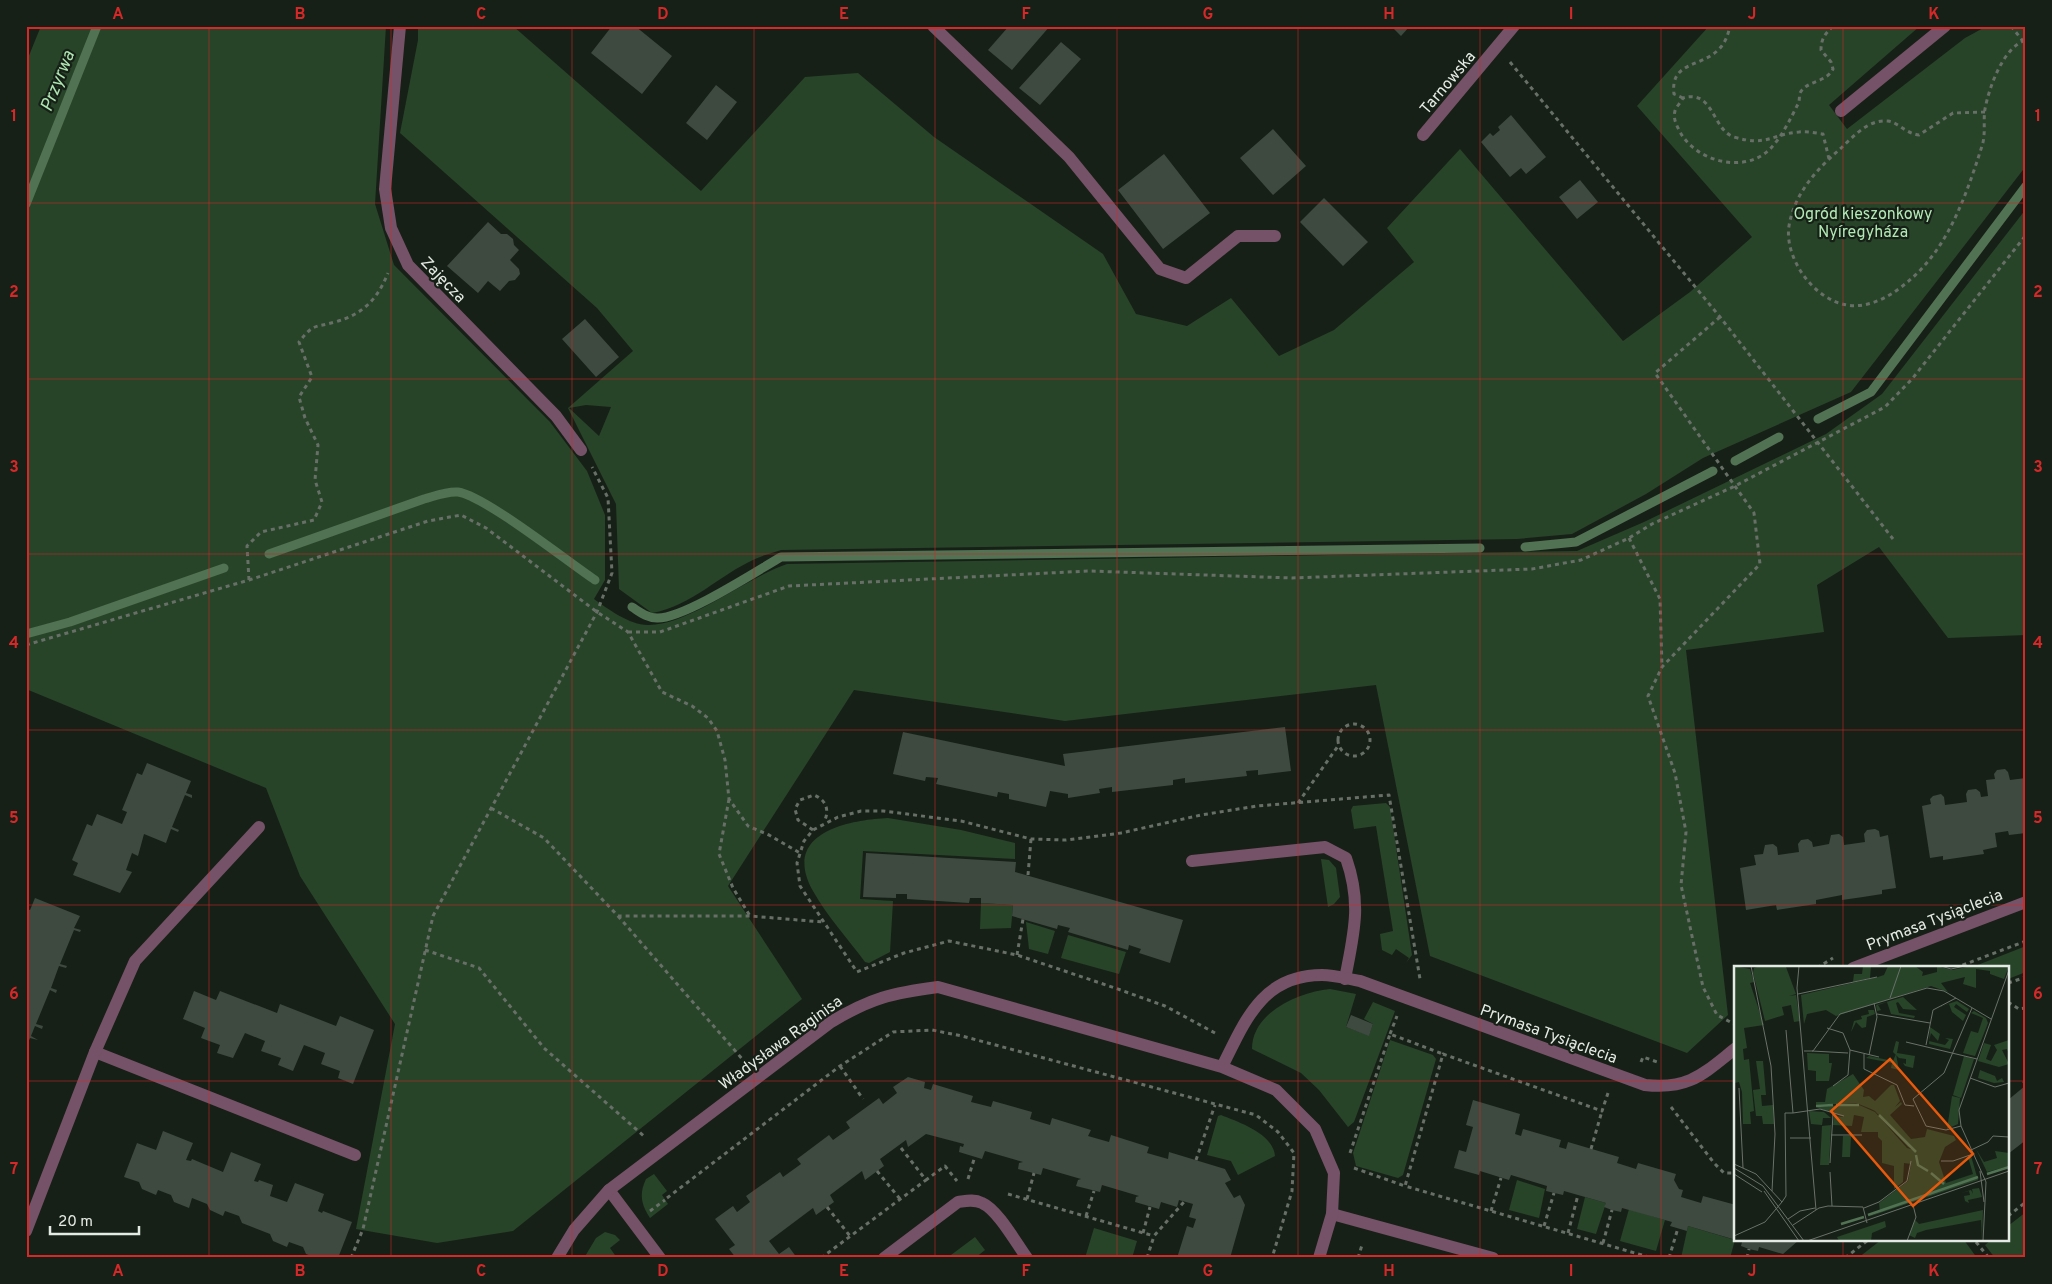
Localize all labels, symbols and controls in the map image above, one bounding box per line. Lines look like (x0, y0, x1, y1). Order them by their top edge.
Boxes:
text: A (112, 5, 124, 25)
text: B (294, 5, 306, 25)
text: C (476, 5, 486, 25)
text: D (657, 5, 669, 25)
text: E (839, 5, 849, 25)
text: F (1021, 5, 1031, 25)
text: G (1203, 5, 1213, 25)
text: H (1383, 5, 1395, 25)
text: I (1569, 5, 1573, 25)
text: J (1748, 5, 1756, 25)
text: K (1928, 5, 1940, 25)
water label: Przyrwa (36, 47, 81, 115)
street label: Tarnowska (1416, 48, 1481, 119)
text: 1 (11, 107, 17, 127)
text: 1 (2035, 107, 2041, 127)
park label: Ogród kieszonkowy Nyíregyháza (1794, 205, 1932, 243)
street label: Zajęcza (416, 253, 469, 308)
text: 2 (9, 283, 19, 303)
text: 2 (2033, 283, 2043, 303)
text: 3 (9, 458, 19, 478)
text: 3 (2033, 458, 2043, 478)
text: 4 (9, 634, 19, 654)
text: 4 (2033, 634, 2043, 654)
text: 5 (9, 809, 19, 829)
text: 5 (2033, 809, 2043, 829)
street label: Prymasa Tysiąclecia (1864, 886, 2006, 956)
inset map (1734, 966, 2010, 1242)
text: 6 (9, 985, 19, 1005)
text: 6 (2033, 985, 2043, 1005)
street label: Władysława Raginisa (715, 992, 847, 1095)
street label: Prymasa Tysiąclecia (1477, 1001, 1620, 1069)
text: 7 (10, 1160, 18, 1180)
text: 7 (2034, 1160, 2042, 1180)
scale bar (50, 1204, 139, 1236)
text: 20 m (58, 1213, 93, 1232)
text: A (112, 1262, 124, 1282)
text: B (294, 1262, 306, 1282)
text: C (476, 1262, 486, 1282)
text: D (657, 1262, 669, 1282)
text: E (839, 1262, 849, 1282)
text: F (1021, 1262, 1031, 1282)
text: G (1203, 1262, 1213, 1282)
text: H (1383, 1262, 1395, 1282)
text: I (1569, 1262, 1573, 1282)
text: J (1748, 1262, 1756, 1282)
text: K (1928, 1262, 1940, 1282)

